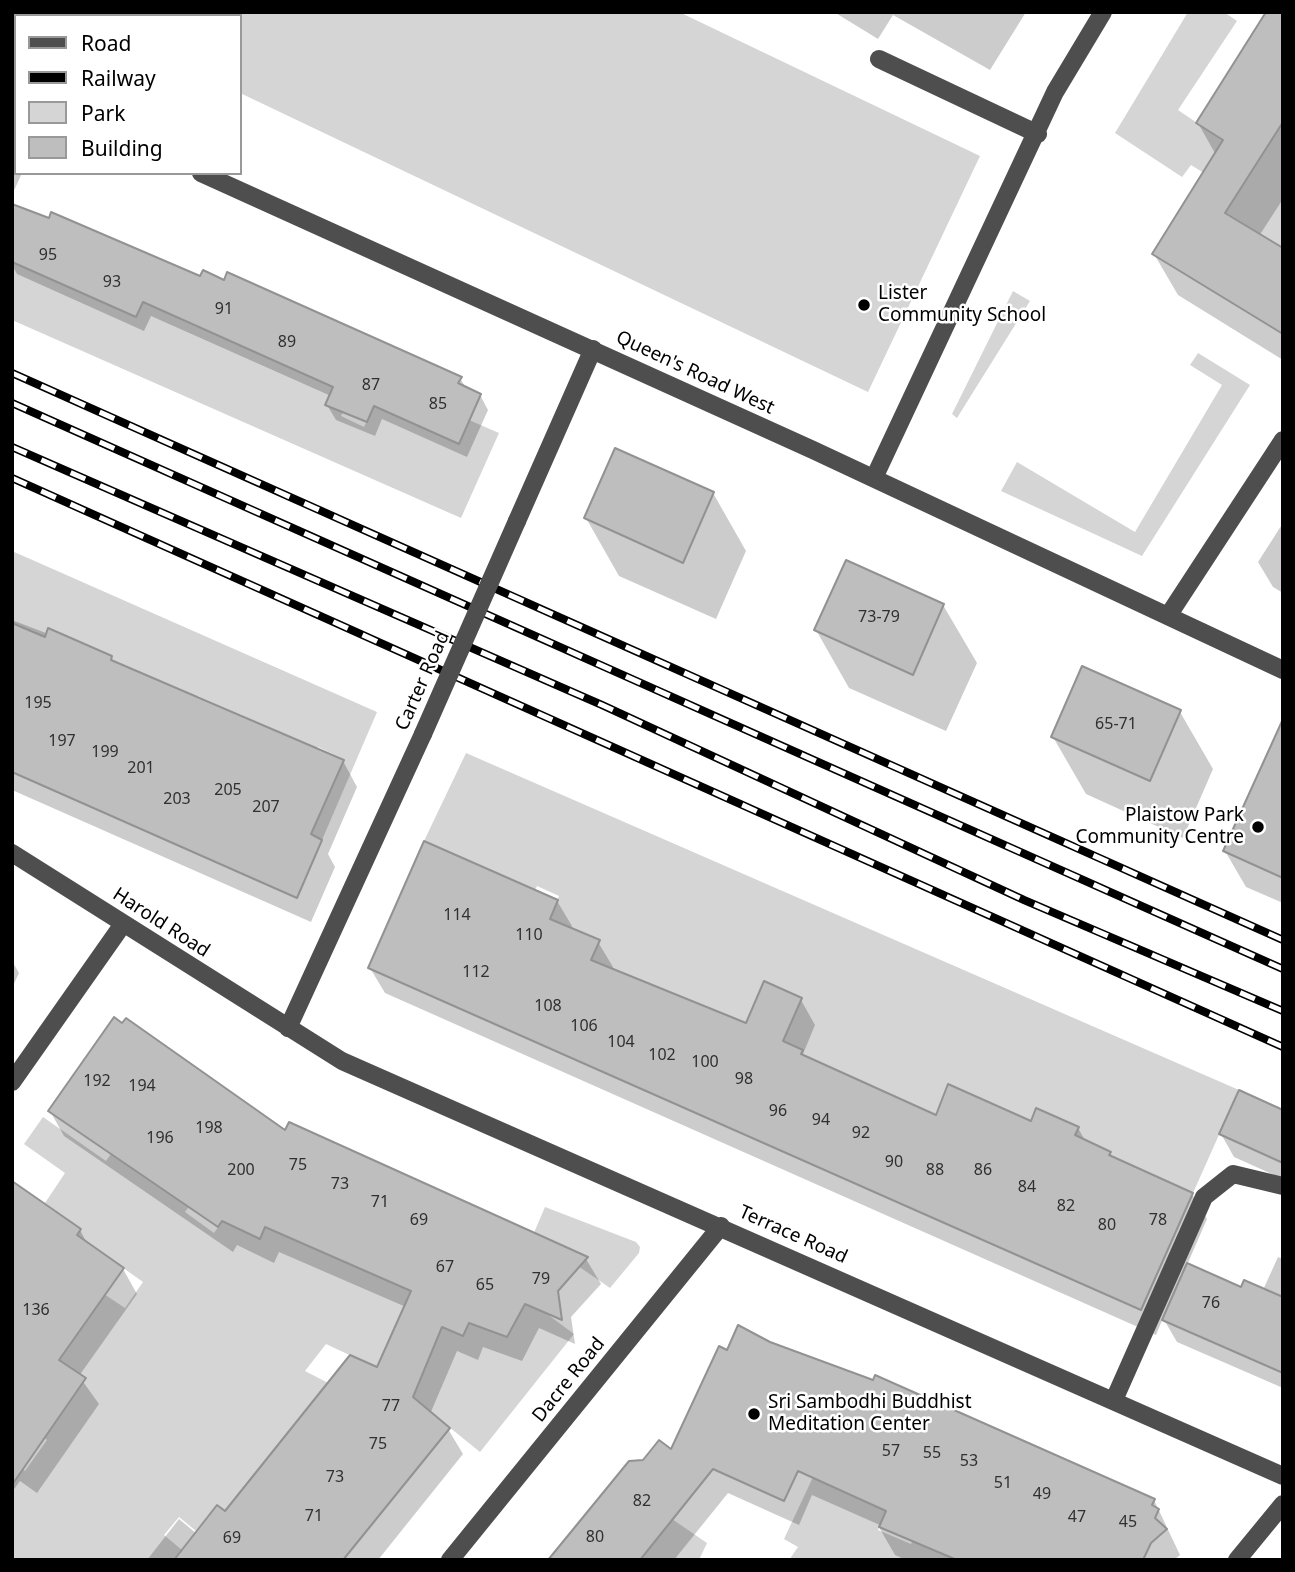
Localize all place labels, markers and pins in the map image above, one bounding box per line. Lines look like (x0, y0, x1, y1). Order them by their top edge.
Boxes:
place label: Lister Community School (878, 283, 1046, 327)
marker: Lister Community School (856, 297, 872, 313)
place label: Plaistow Park Community Centre (1076, 805, 1244, 849)
marker: Plaistow Park Community Centre (1250, 819, 1266, 835)
place label: Sri Sambodhi Buddhist Meditation Center (768, 1392, 971, 1436)
marker: Sri Sambodhi Buddhist Meditation Center (746, 1406, 762, 1422)

